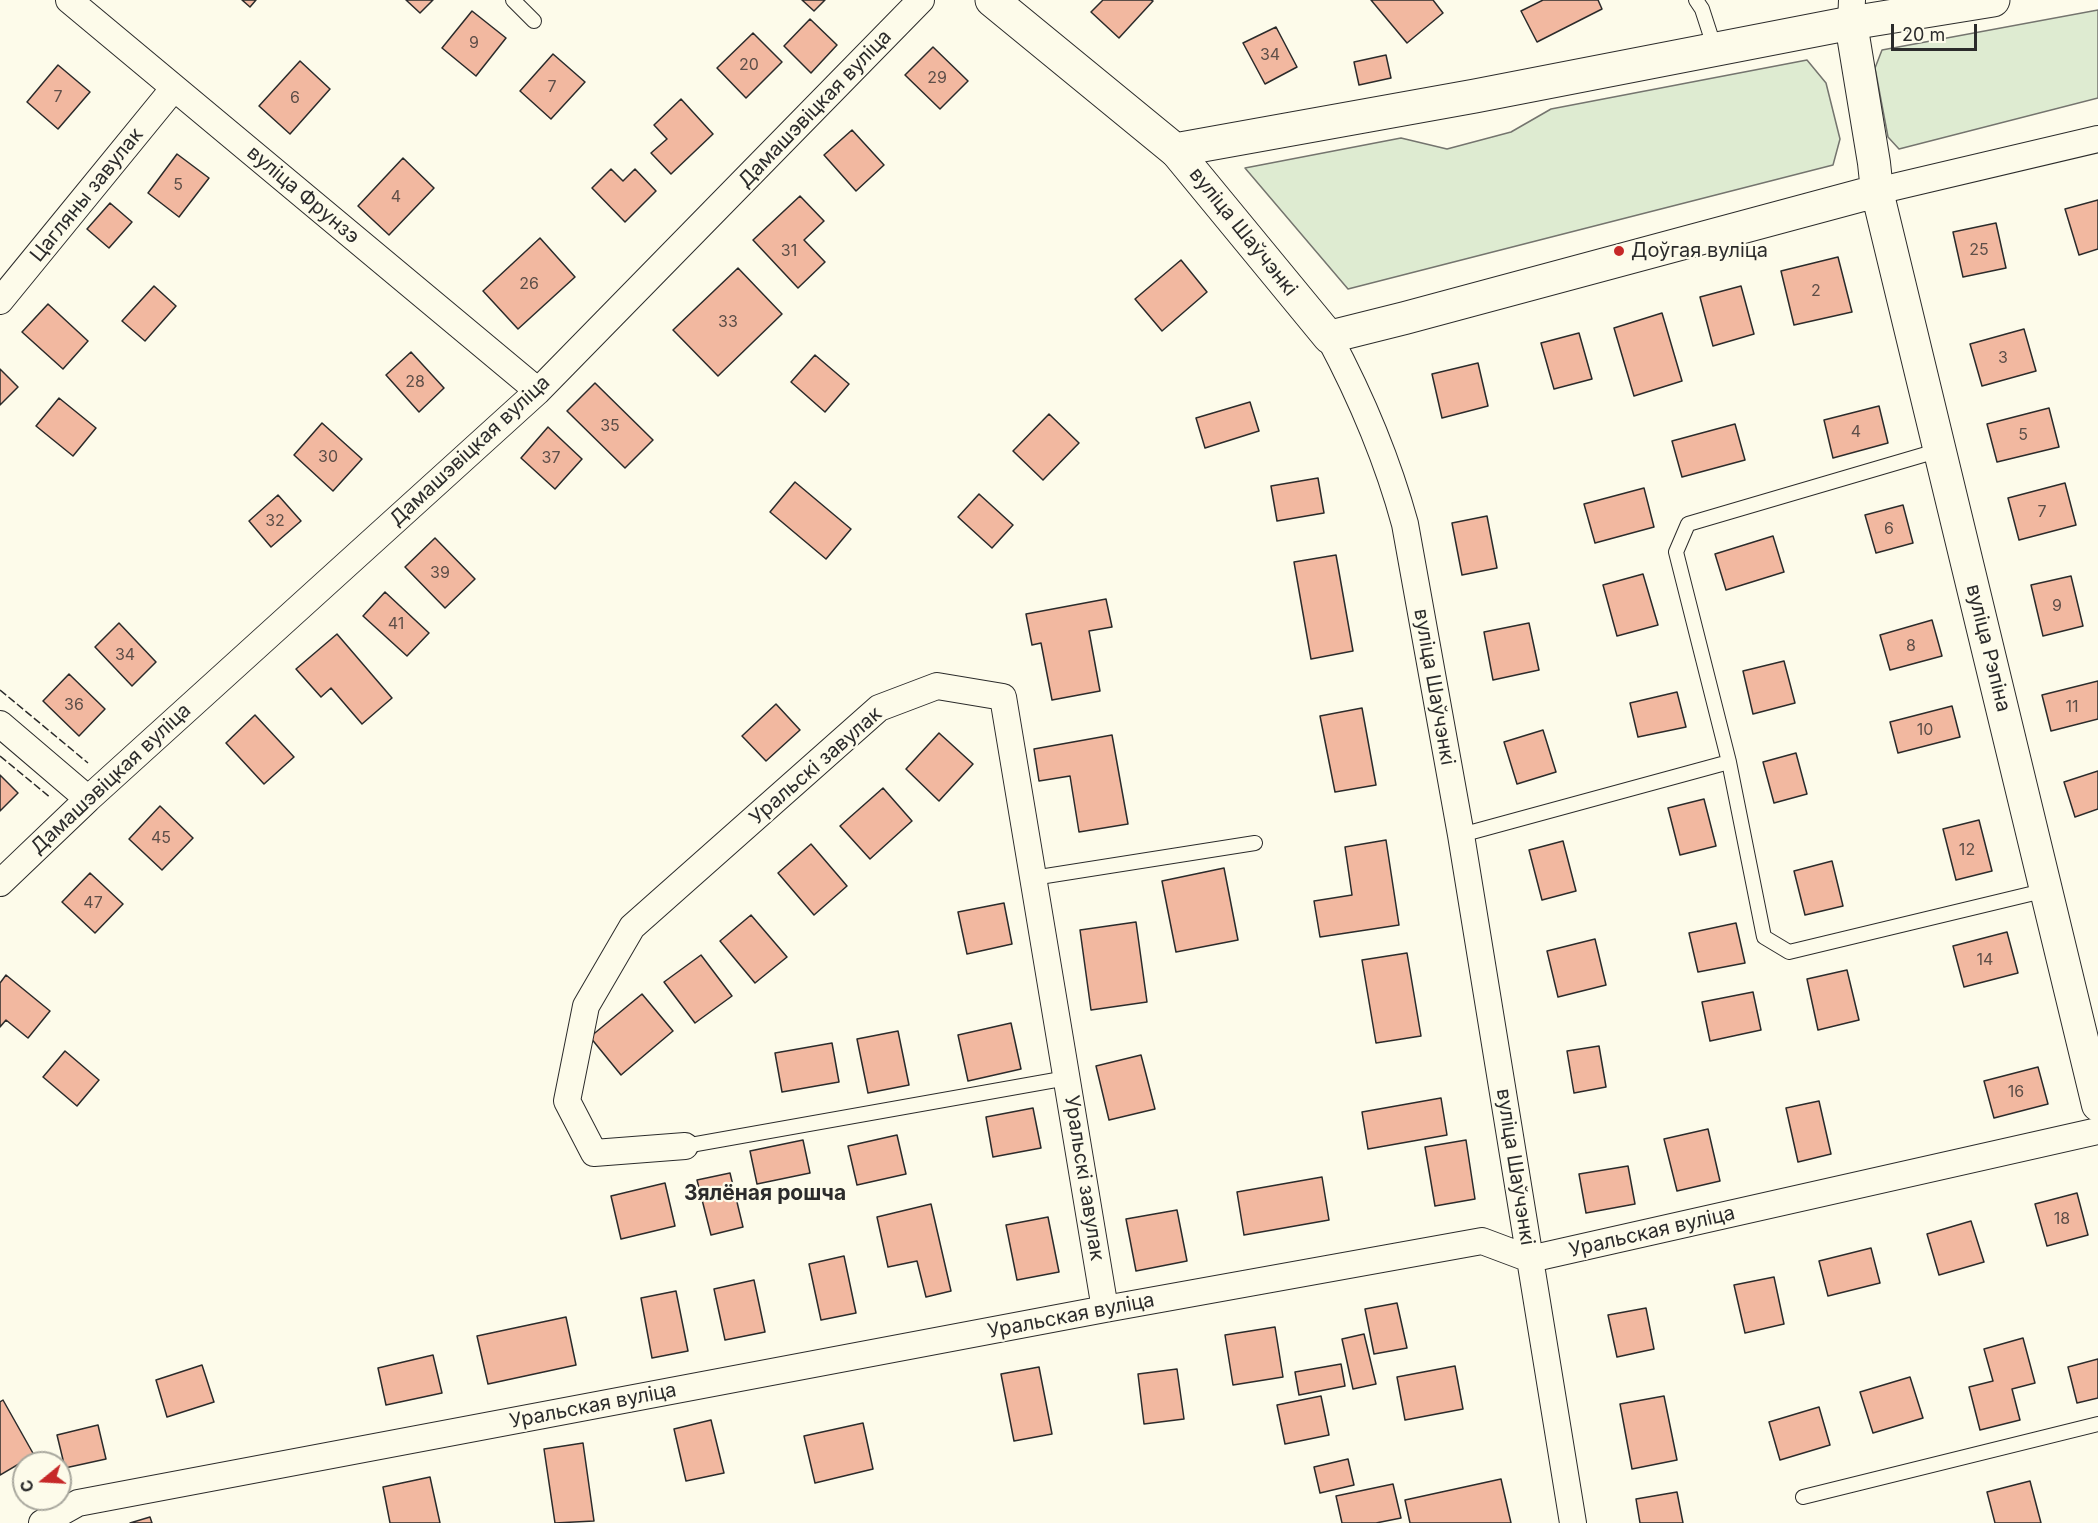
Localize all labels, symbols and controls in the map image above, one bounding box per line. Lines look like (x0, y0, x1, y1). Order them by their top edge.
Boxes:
scale bar (1894, 12, 1980, 50)
text: 20 m (1902, 24, 1945, 45)
street label: Дамашэвіцкая вуліца (733, 25, 897, 193)
house number: 9 (469, 33, 479, 53)
house number: 34 (1260, 45, 1280, 65)
house number: 20 (739, 55, 759, 75)
house number: 29 (927, 68, 947, 88)
house number: 7 (547, 77, 557, 97)
house number: 7 (53, 87, 63, 107)
house number: 6 (290, 88, 300, 108)
street label: Цагляны завулак (26, 123, 148, 267)
street label: вуліца Фрунзэ (242, 141, 364, 249)
street label: вуліца Шаўчэнкі (1184, 163, 1302, 301)
house number: 5 (173, 175, 183, 195)
house number: 4 (391, 187, 401, 207)
place label: Доўгая вуліца (1631, 239, 1768, 263)
house number: 25 (1969, 240, 1989, 260)
house number: 31 (781, 241, 797, 261)
marker: Доўгая вуліца (1612, 244, 1626, 258)
house number: 26 (519, 274, 539, 294)
house number: 2 (1811, 281, 1821, 301)
house number: 33 (718, 312, 738, 332)
house number: 3 (1998, 348, 2008, 368)
street label: Дамашэвіцкая вуліца (385, 371, 555, 531)
house number: 28 (405, 372, 425, 392)
house number: 35 (600, 416, 620, 436)
house number: 4 (1851, 422, 1861, 442)
house number: 5 (2018, 425, 2028, 445)
house number: 30 (318, 447, 338, 467)
house number: 37 (542, 448, 560, 468)
house number: 7 (2037, 502, 2047, 522)
house number: 32 (265, 511, 285, 531)
house number: 6 (1884, 519, 1894, 539)
house number: 39 (430, 563, 450, 583)
street label: вуліца Рэпіна (1961, 582, 2015, 714)
house number: 9 (2052, 596, 2062, 616)
street label: вуліца Шаўчэнкі (1408, 607, 1460, 767)
house number: 41 (388, 614, 404, 634)
house number: 8 (1906, 636, 1916, 656)
house number: 34 (115, 645, 135, 665)
house number: 36 (64, 695, 84, 715)
house number: 11 (2065, 697, 2079, 717)
street label: Дамашэвіцкая вуліца (26, 699, 196, 859)
street label: Уральскі завулак (745, 702, 887, 830)
house number: 10 (1917, 720, 1933, 740)
house number: 45 (151, 828, 171, 848)
house number: 12 (1959, 840, 1975, 860)
house number: 47 (83, 893, 103, 913)
house number: 14 (1977, 950, 1993, 970)
house number: 16 (2008, 1082, 2024, 1102)
street label: вуліца Шаўчэнкі (1491, 1087, 1539, 1247)
street label: Уральскі завулак (1059, 1094, 1109, 1262)
district label: Зялёная рошча (684, 1181, 846, 1207)
street label: Уральская вуліца (1567, 1201, 1737, 1263)
house number: 18 (2054, 1209, 2070, 1229)
street label: Уральская вуліца (986, 1288, 1156, 1344)
street label: Уральская вуліца (508, 1378, 678, 1434)
north arrow (12, 1451, 72, 1511)
text: С (15, 1477, 38, 1495)

